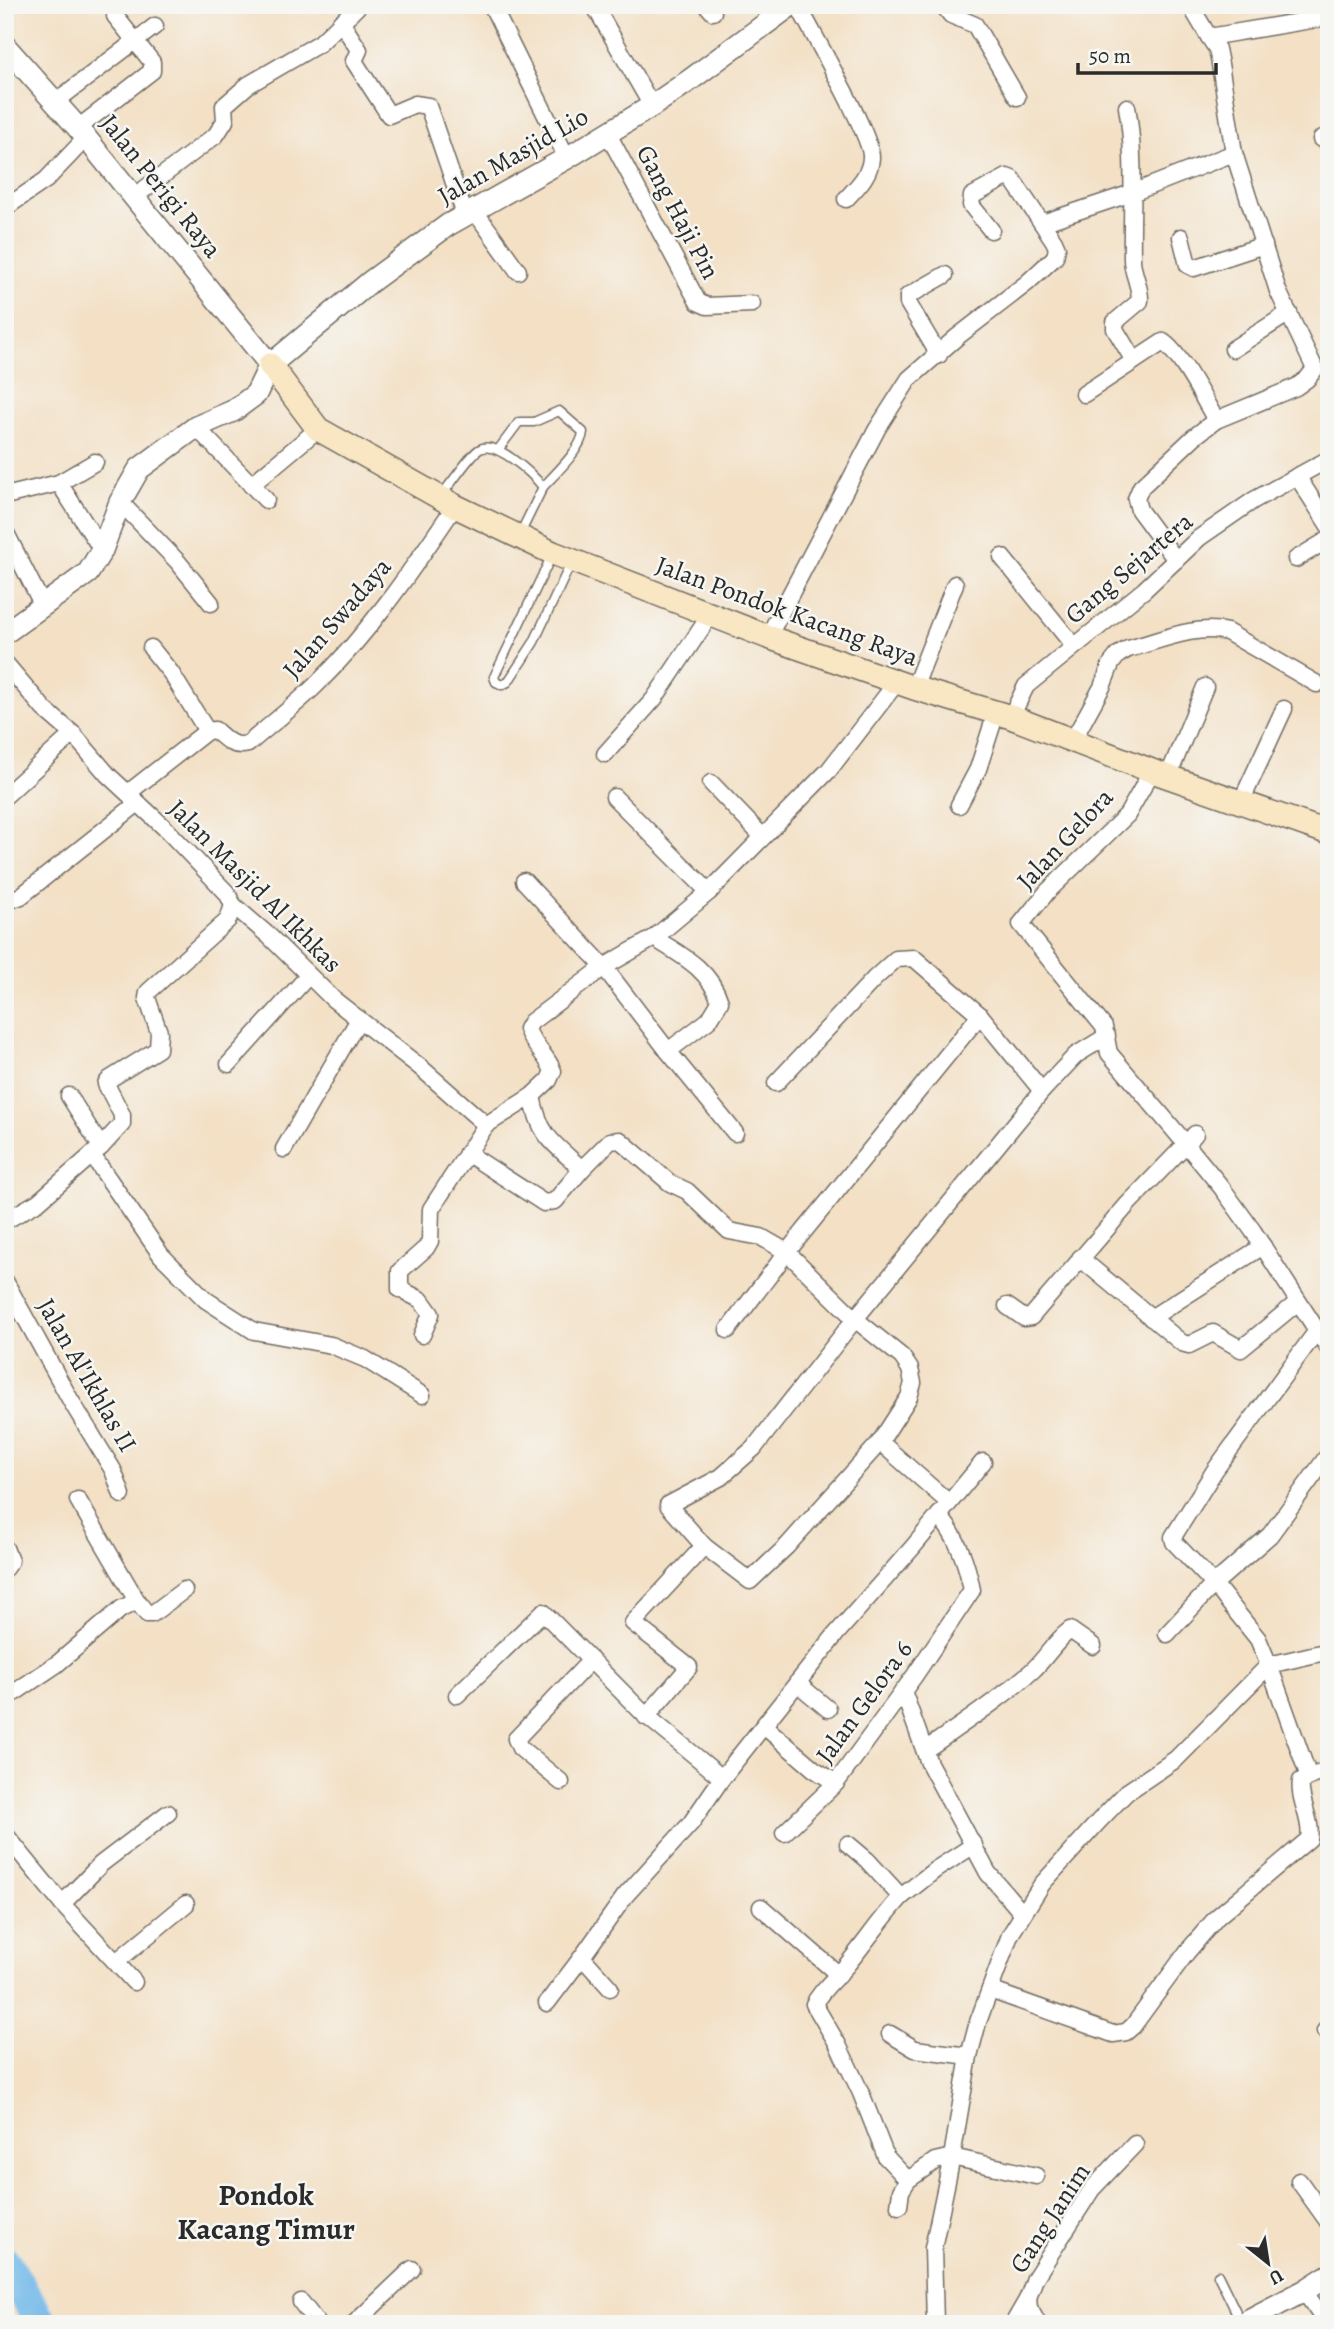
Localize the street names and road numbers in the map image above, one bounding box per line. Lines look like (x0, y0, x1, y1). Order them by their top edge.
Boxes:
street label: Jalan Masjid Lio (431, 99, 595, 213)
street label: Jalan Perigi Raya (92, 107, 230, 265)
street label: Gang Haji Pin (628, 139, 728, 285)
street label: Gang Sejartera (1058, 504, 1200, 632)
street label: Jalan Pondok Kacang Raya (651, 547, 923, 675)
street label: Jalan Swadaya (275, 550, 399, 686)
street label: Jalan Gelora (1009, 781, 1121, 897)
street label: Jalan Masjid Al Ikhkas (160, 791, 350, 981)
street label: Jalan Al'Ikhlas II (29, 1292, 145, 1458)
street label: Jalan Gelora 6 (807, 1633, 921, 1771)
street label: Gang Janim (1001, 2156, 1099, 2280)

